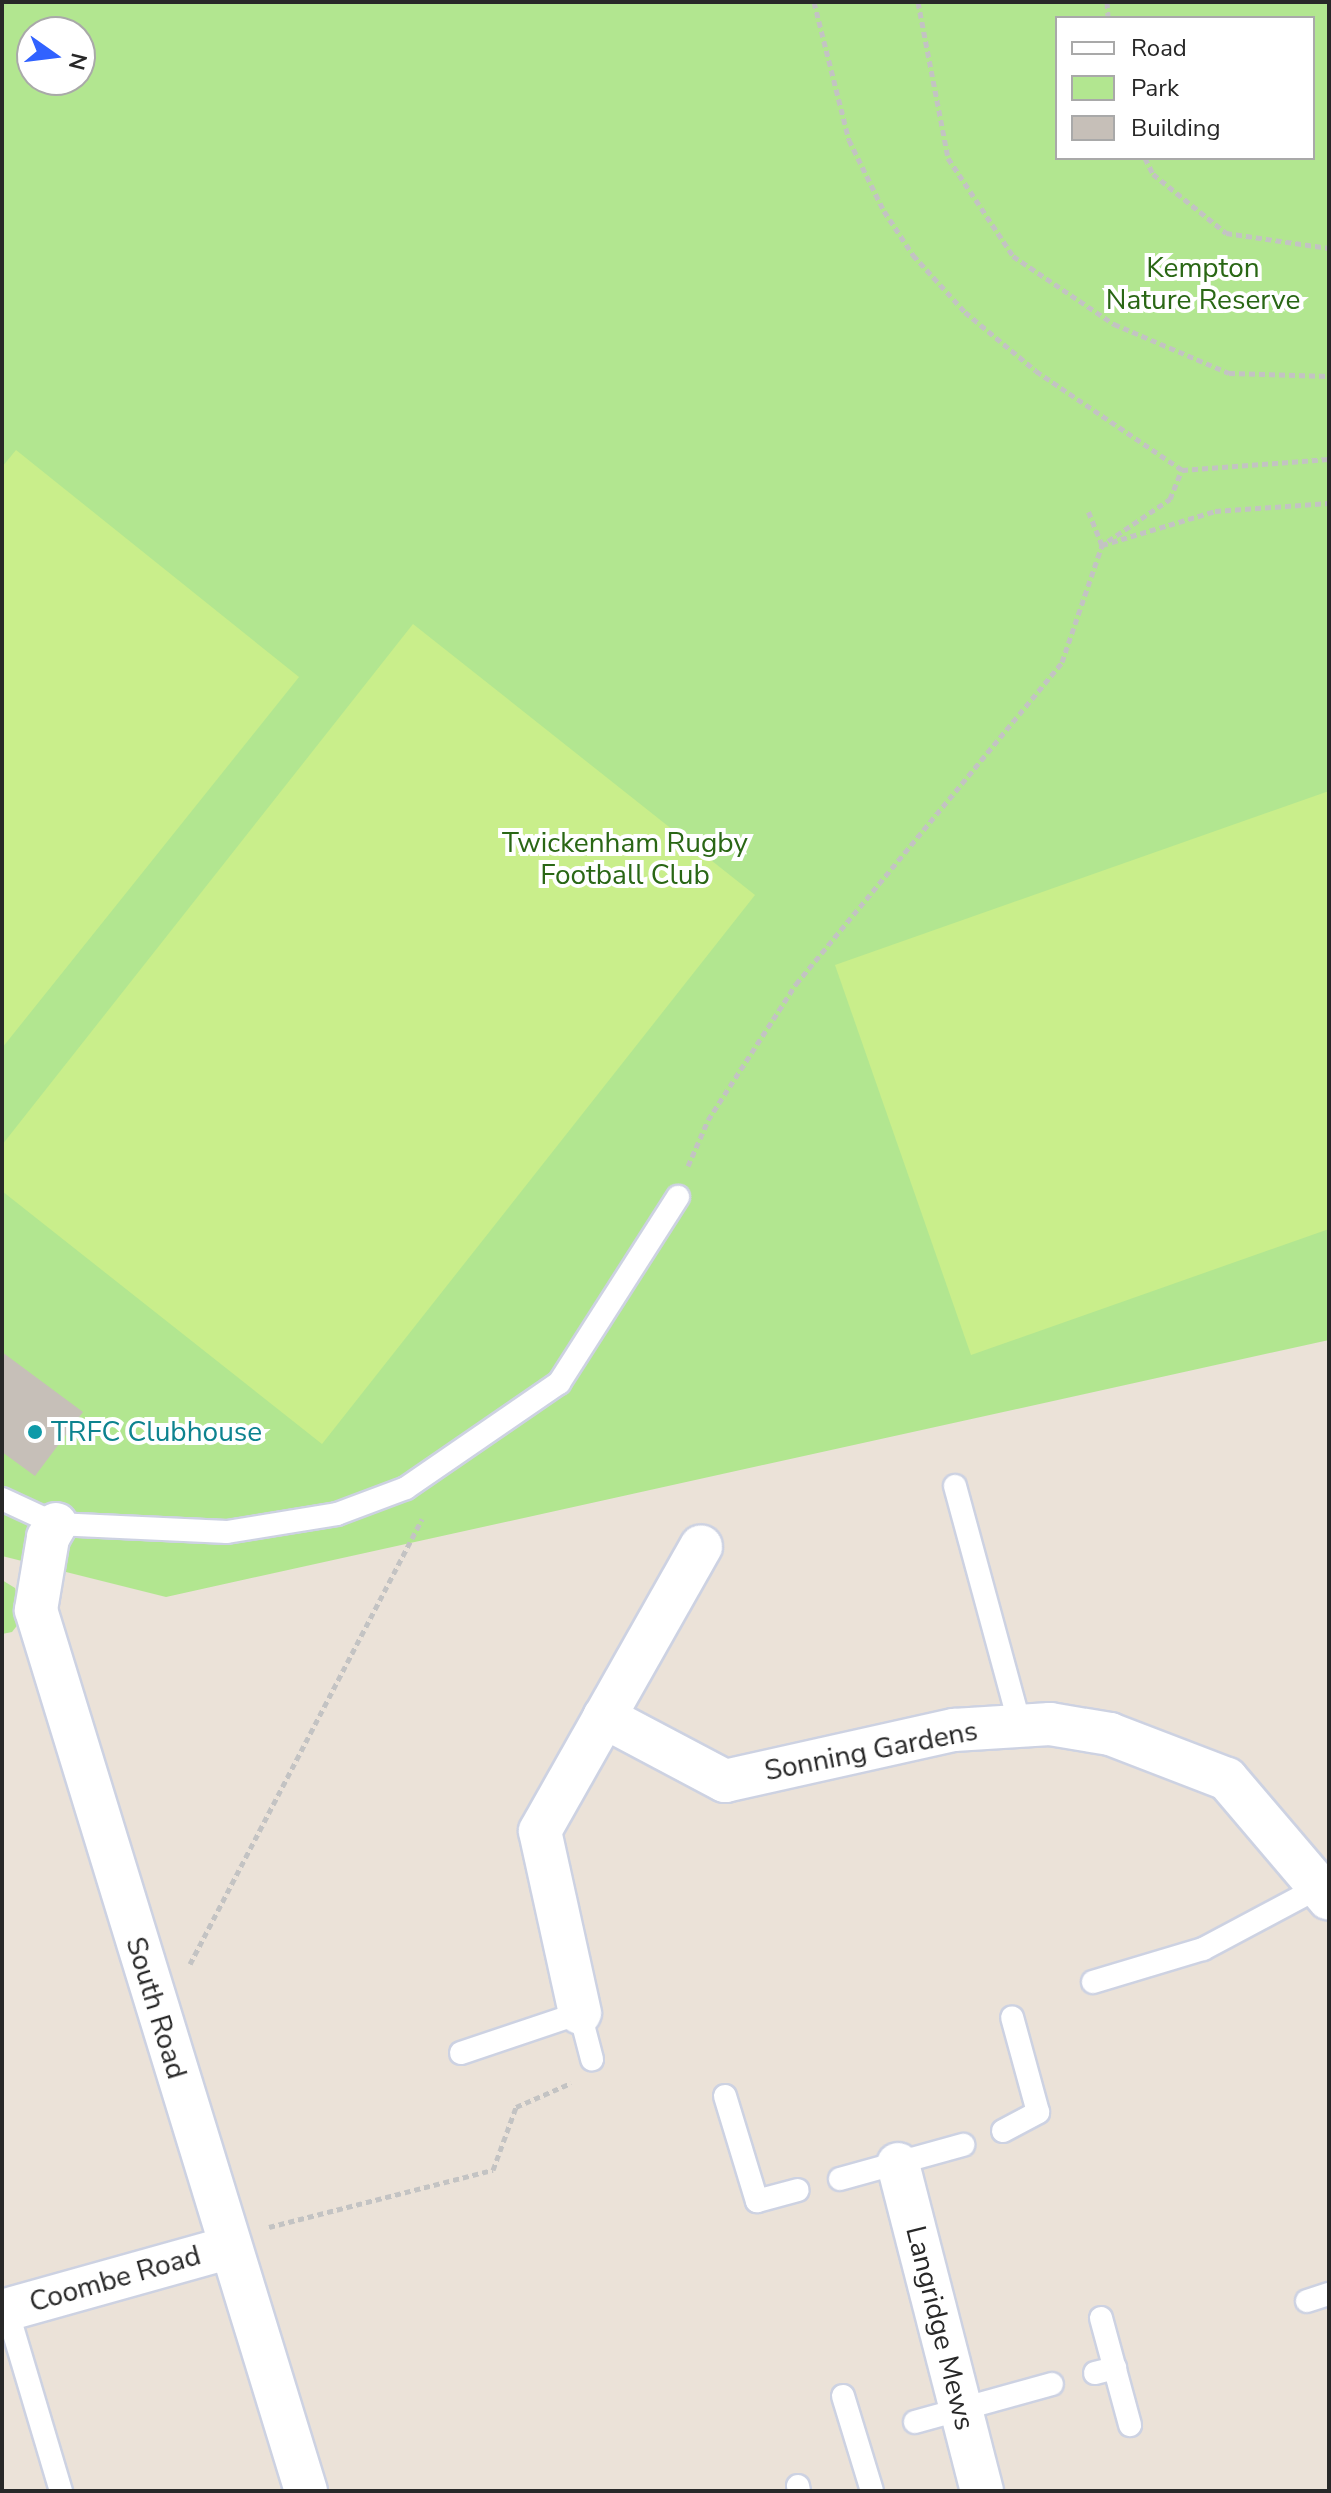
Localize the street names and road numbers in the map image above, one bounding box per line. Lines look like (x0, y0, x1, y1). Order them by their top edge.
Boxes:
street label: Sonning Gardens (762, 1714, 980, 1788)
street label: South Road (119, 1933, 193, 2083)
street label: Langridge Mews (898, 2222, 982, 2434)
street label: Coombe Road (26, 2239, 204, 2319)

